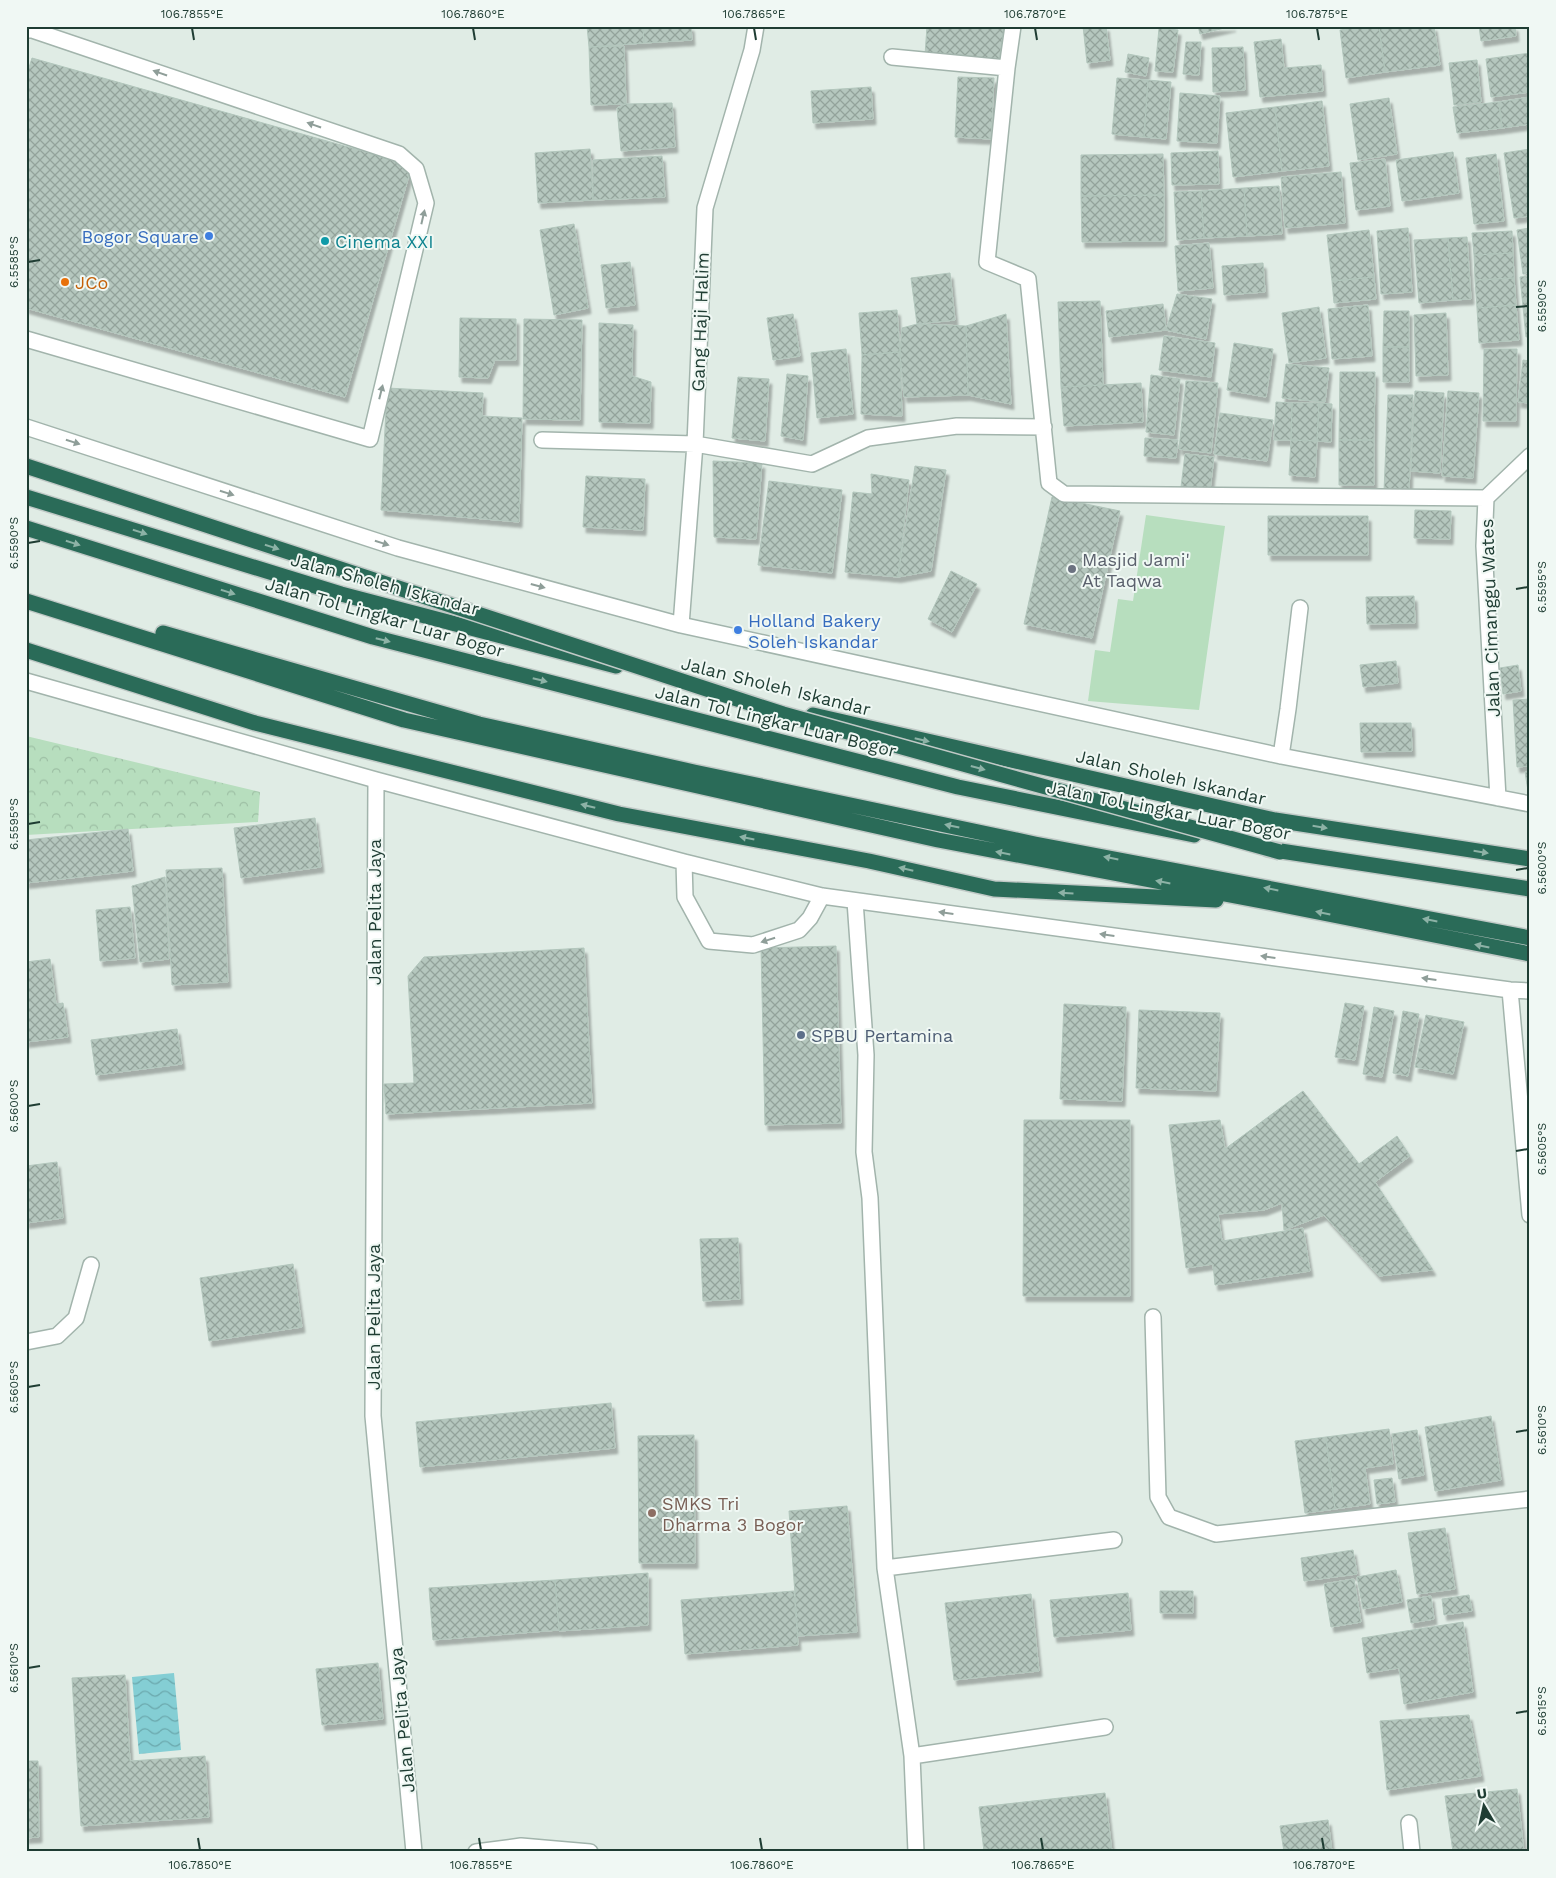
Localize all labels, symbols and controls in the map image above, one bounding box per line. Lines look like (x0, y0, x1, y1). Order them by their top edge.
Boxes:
text: 106.7855°E (161, 7, 224, 21)
text: 106.7860°E (441, 7, 505, 21)
text: 106.7865°E (723, 7, 786, 21)
text: 106.7870°E (1004, 7, 1066, 21)
text: 106.7875°E (1286, 7, 1348, 21)
one-way arrow (152, 69, 167, 77)
one-way arrow (306, 121, 321, 128)
one-way arrow (419, 209, 427, 224)
place label: Bogor Square (81, 226, 199, 247)
marker: Bogor Square (203, 230, 215, 242)
place label: Cinema XXI (335, 231, 434, 252)
marker: Cinema XXI (319, 235, 331, 247)
text: 6.5585°S (7, 236, 21, 288)
street label: Gang Haji Halim (687, 252, 713, 392)
place label: JCo (75, 272, 108, 293)
marker: JCo (59, 276, 71, 288)
text: 6.5590°S (1535, 280, 1549, 332)
one-way arrow (377, 384, 385, 399)
one-way arrow (65, 439, 80, 447)
one-way arrow (220, 489, 235, 497)
text: 6.5590°S (7, 517, 21, 569)
street label: Jalan Cimanggu Wates (1476, 518, 1504, 718)
one-way arrow (132, 528, 147, 536)
one-way arrow (65, 540, 80, 547)
one-way arrow (374, 540, 389, 547)
one-way arrow (265, 543, 280, 551)
street label: Jalan Sholeh Iskandar (288, 549, 482, 619)
place label: Masjid Jami' At Taqwa (1082, 549, 1190, 591)
text: 6.5595°S (1535, 561, 1549, 613)
marker: Masjid Jami' At Taqwa (1066, 563, 1078, 575)
street label: Jalan Tol Lingkar Luar Bogor (263, 573, 507, 661)
one-way arrow (531, 583, 546, 591)
one-way arrow (220, 588, 235, 596)
place label: Holland Bakery Soleh Iskandar (748, 610, 881, 652)
marker: Holland Bakery Soleh Iskandar (732, 624, 744, 636)
one-way arrow (376, 636, 391, 644)
street label: Jalan Sholeh Iskandar (679, 652, 873, 720)
one-way arrow (533, 676, 548, 684)
street label: Jalan Tol Lingkar Luar Bogor (653, 681, 899, 761)
one-way arrow (915, 736, 930, 744)
street label: Jalan Sholeh Iskandar (1074, 745, 1268, 809)
one-way arrow (971, 764, 986, 772)
street label: Jalan Tol Lingkar Luar Bogor (1045, 776, 1293, 844)
text: 6.5595°S (7, 798, 21, 850)
one-way arrow (580, 802, 595, 810)
one-way arrow (944, 822, 959, 830)
one-way arrow (1313, 823, 1329, 831)
one-way arrow (739, 834, 755, 842)
street label: Jalan Pelita Jaya (364, 839, 385, 985)
text: 6.5600°S (1535, 842, 1549, 894)
one-way arrow (995, 848, 1011, 856)
one-way arrow (1473, 849, 1489, 857)
one-way arrow (1104, 854, 1119, 862)
one-way arrow (899, 865, 914, 873)
one-way arrow (1155, 878, 1171, 886)
one-way arrow (1262, 884, 1278, 892)
one-way arrow (1058, 888, 1074, 896)
one-way arrow (938, 909, 954, 917)
one-way arrow (1315, 909, 1330, 917)
one-way arrow (1423, 916, 1438, 924)
one-way arrow (1099, 931, 1115, 939)
one-way arrow (761, 937, 776, 944)
one-way arrow (1473, 941, 1489, 949)
one-way arrow (1260, 953, 1276, 961)
one-way arrow (1421, 975, 1437, 983)
place label: SPBU Pertamina (811, 1025, 953, 1046)
marker: SPBU Pertamina (795, 1029, 807, 1041)
text: 6.5600°S (7, 1080, 21, 1132)
text: 6.5605°S (1535, 1123, 1549, 1175)
street label: Jalan Pelita Jaya (363, 1244, 384, 1390)
text: 6.5605°S (7, 1361, 21, 1413)
text: 6.5610°S (1535, 1405, 1549, 1455)
place label: SMKS Tri Dharma 3 Bogor (662, 1493, 804, 1535)
marker: SMKS Tri Dharma 3 Bogor (646, 1507, 658, 1519)
text: 6.5610°S (7, 1643, 21, 1693)
street label: Jalan Pelita Jaya (385, 1646, 419, 1794)
text: 6.5615°S (1535, 1686, 1549, 1736)
north arrow (1458, 1780, 1508, 1830)
text: U (1476, 1784, 1488, 1802)
text: 106.7850°E (168, 1858, 232, 1872)
text: 106.7855°E (450, 1858, 513, 1872)
text: 106.7860°E (730, 1858, 794, 1872)
text: 106.7865°E (1012, 1858, 1075, 1872)
text: 106.7870°E (1293, 1858, 1355, 1872)

